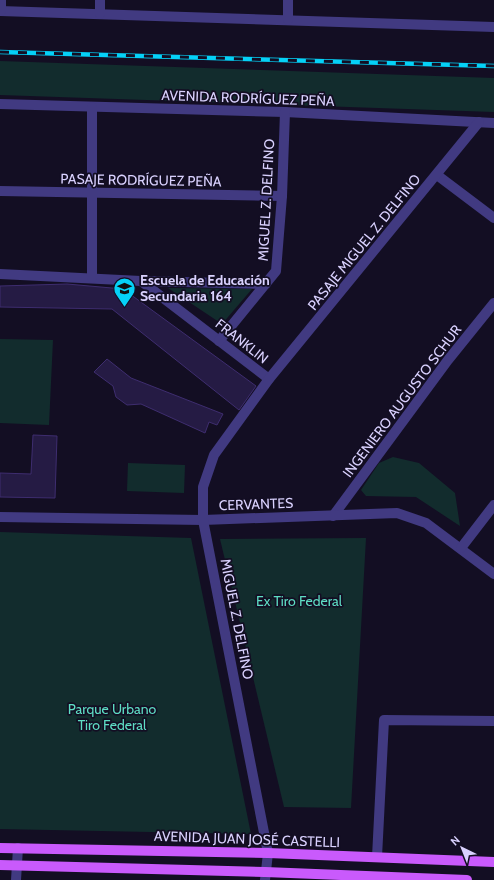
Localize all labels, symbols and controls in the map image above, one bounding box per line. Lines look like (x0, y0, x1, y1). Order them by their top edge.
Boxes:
street label: AVENIDA RODRÍGUEZ PEÑA (161, 86, 335, 110)
street label: MIGUEL Z. DELFINO (254, 138, 278, 262)
street label: PASAJE RODRÍGUEZ PEÑA (60, 170, 222, 190)
street label: PASAJE MIGUEL Z. DELFINO (304, 170, 425, 314)
place label: Escuela de Educación Secundaria 164 (140, 271, 270, 305)
school or university icon: Escuela de Educación Secundaria 164 (111, 275, 137, 308)
street label: FRANKLIN (212, 315, 272, 367)
street label: INGENIERO AUGUSTO SCHUR (339, 321, 466, 481)
street label: CERVANTES (218, 494, 294, 514)
street label: MIGUEL Z. DELFINO (216, 557, 258, 681)
park label: Ex Tiro Federal (256, 592, 343, 610)
park label: Parque Urbano Tiro Federal (68, 700, 157, 734)
street label: AVENIDA JUAN JOSÉ CASTELLI (154, 827, 340, 851)
north arrow (442, 828, 482, 868)
text: N (448, 833, 463, 848)

